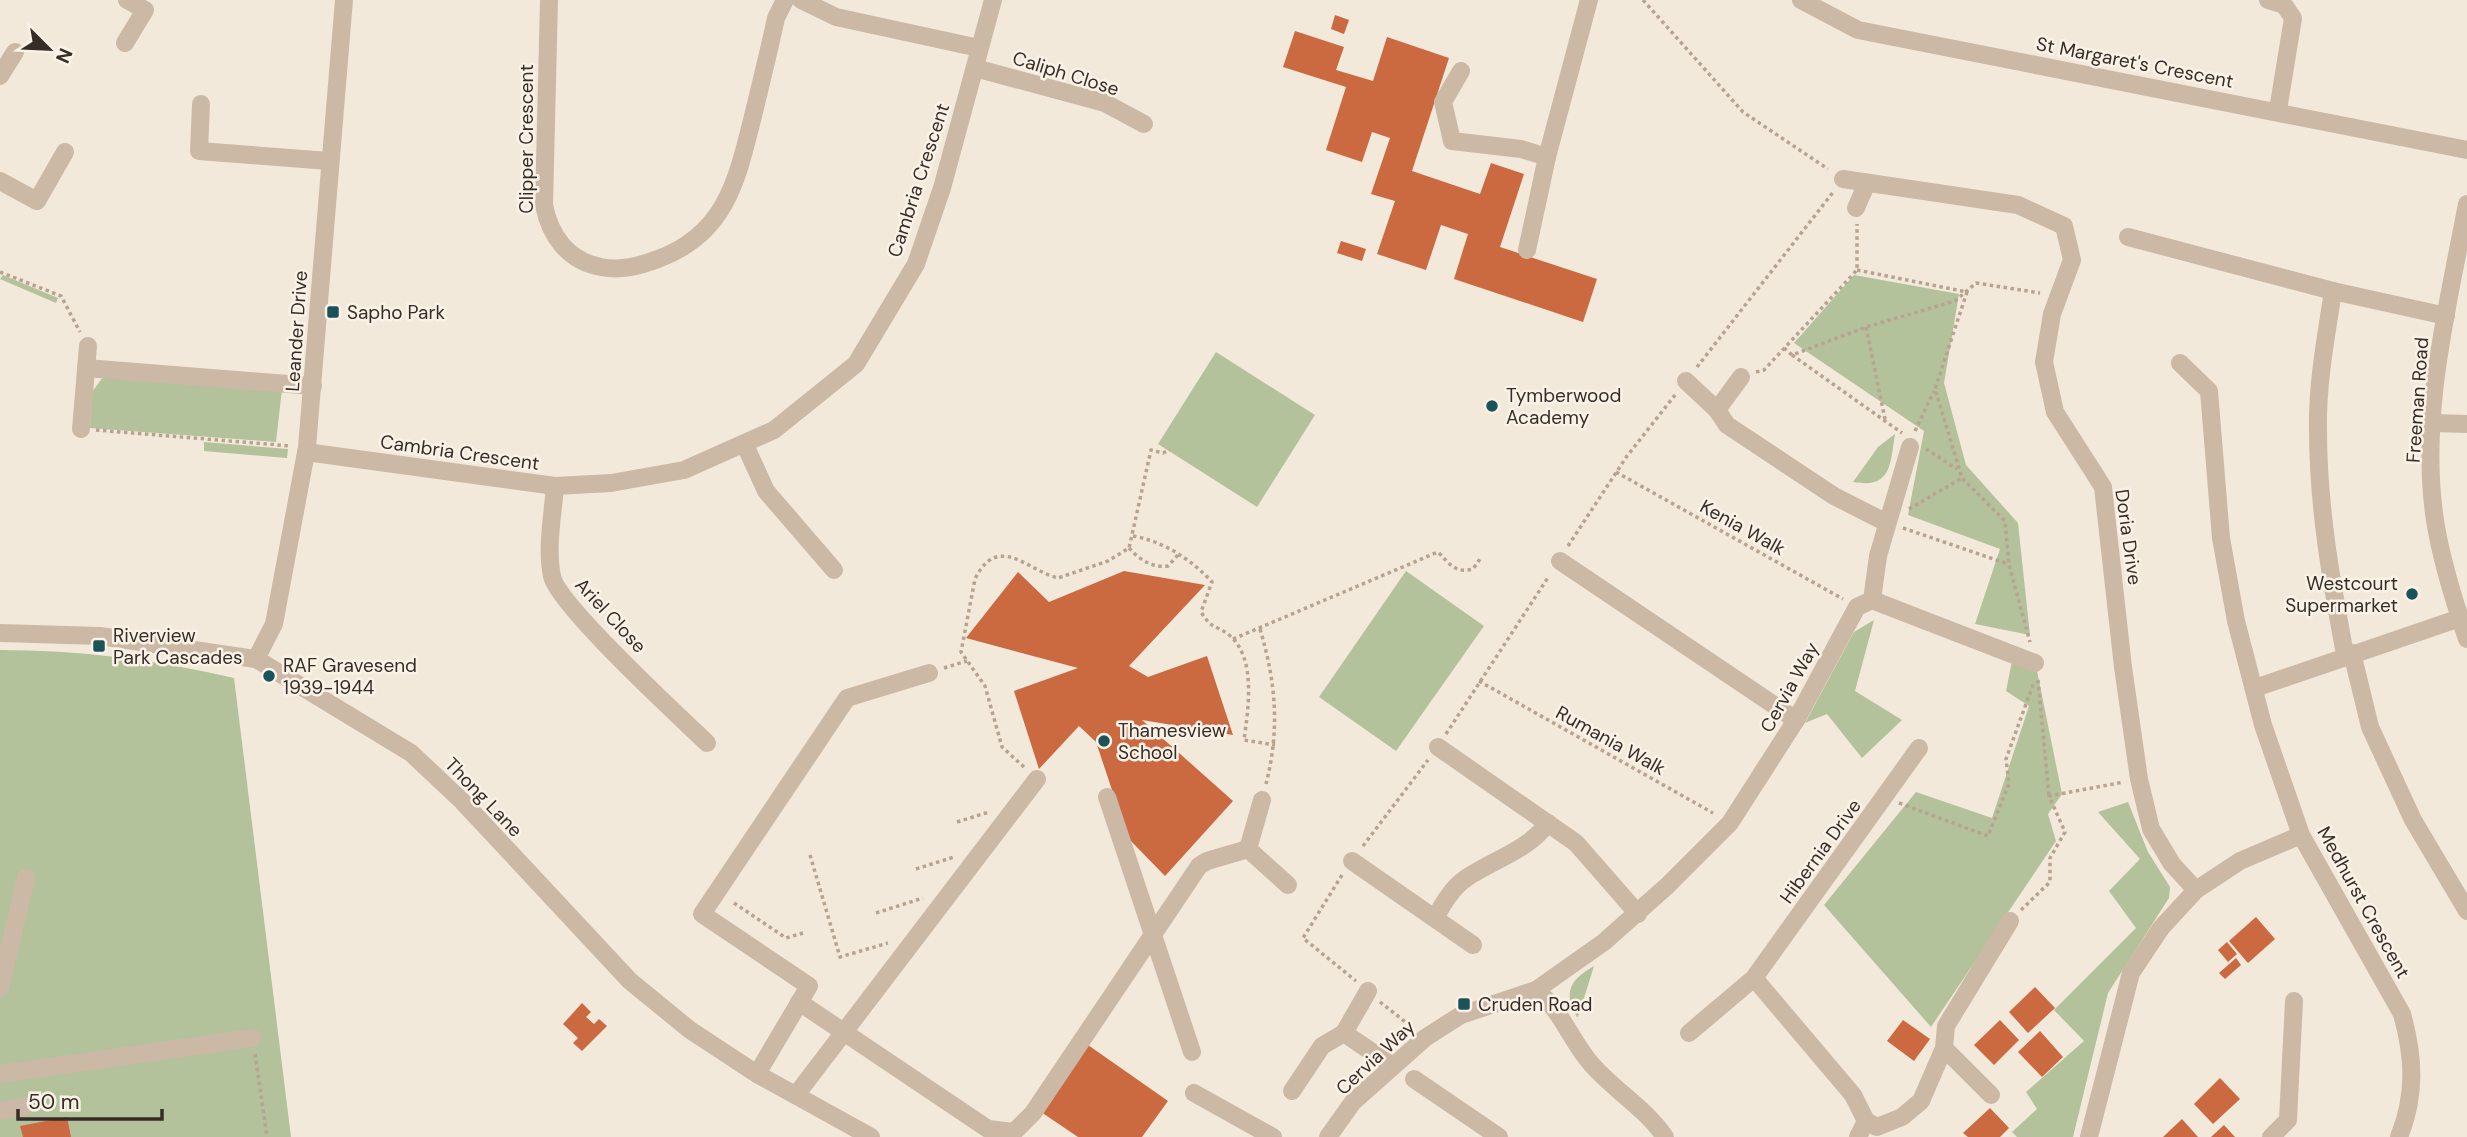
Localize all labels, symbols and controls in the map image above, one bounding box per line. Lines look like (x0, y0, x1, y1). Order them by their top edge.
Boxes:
north arrow (14, 14, 84, 84)
street label: St Margaret's Crescent (2034, 31, 2236, 94)
text: N (50, 44, 78, 67)
street label: Caliph Close (1010, 45, 1122, 102)
street label: Clipper Crescent (514, 64, 539, 214)
street label: Cambria Crescent (882, 100, 955, 260)
street label: Leander Drive (280, 270, 313, 392)
place label: Sapho Park (347, 300, 445, 325)
marker: Sapho Park (325, 304, 341, 320)
street label: Freeman Road (2401, 336, 2434, 464)
place label: Tymberwood Academy (1506, 383, 1622, 430)
marker: Tymberwood Academy (1484, 398, 1500, 414)
street label: Cambria Crescent (379, 429, 541, 476)
street label: Doria Drive (2109, 488, 2148, 586)
street label: Kenia Walk (1696, 494, 1790, 561)
place label: Westcourt Supermarket (2285, 571, 2398, 618)
street label: Ariel Close (570, 573, 652, 658)
marker: Westcourt Supermarket (2404, 586, 2420, 602)
place label: Riverview Park Cascades (113, 623, 243, 670)
street label: Cervia Way (1754, 637, 1825, 737)
marker: Riverview Park Cascades (91, 638, 107, 654)
place label: RAF Gravesend 1939-1944 (283, 653, 417, 700)
marker: RAF Gravesend 1939-1944 (261, 668, 277, 684)
street label: Rumania Walk (1551, 700, 1670, 781)
place label: Thamesview School (1118, 718, 1227, 765)
marker: Thamesview School (1096, 733, 1112, 749)
street label: Thong Lane (439, 752, 528, 843)
street label: Hibernia Drive (1774, 794, 1867, 908)
street label: Medhurst Crescent (2311, 822, 2416, 983)
place label: Cruden Road (1478, 992, 1592, 1017)
marker: Cruden Road (1456, 996, 1472, 1012)
street label: Cervia Way (1330, 1014, 1421, 1100)
scale bar (18, 1078, 161, 1122)
text: 50 m (28, 1088, 79, 1116)

